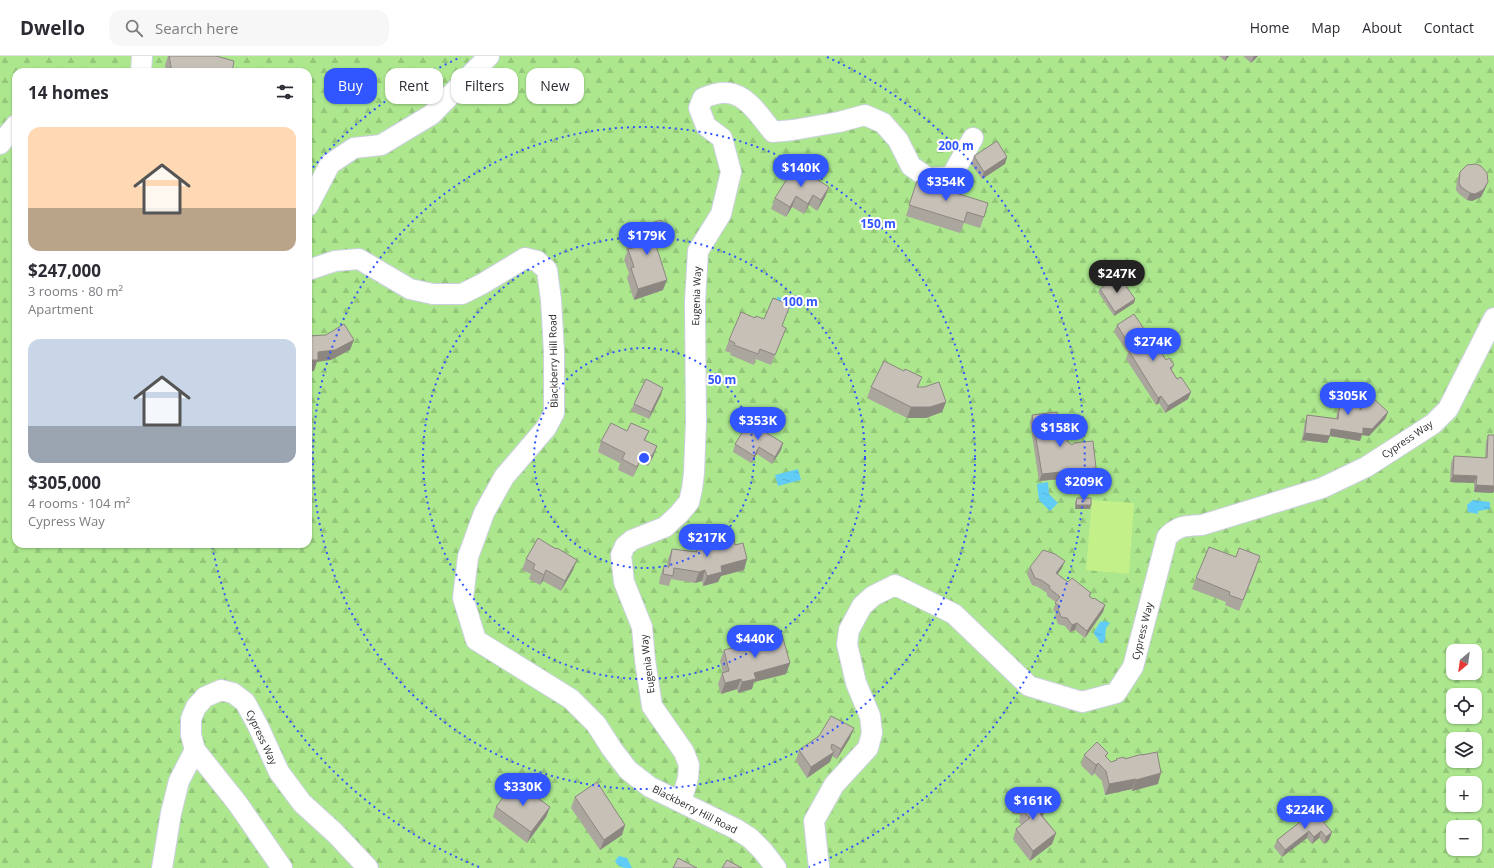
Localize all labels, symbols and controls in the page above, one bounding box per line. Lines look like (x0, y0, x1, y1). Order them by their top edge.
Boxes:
search box (109, 10, 389, 46)
text: Dwello (20, 15, 85, 41)
icon: search (123, 17, 145, 39)
text: Search here (155, 18, 239, 38)
text: Home (1250, 18, 1289, 37)
text: Map (1311, 18, 1340, 37)
text: About (1362, 18, 1402, 37)
text: Contact (1424, 18, 1474, 37)
chip: Buy (324, 68, 377, 104)
chip: Rent (385, 68, 443, 104)
chip: Filters (451, 68, 518, 104)
chip: New (526, 68, 584, 104)
text: 14 homes (28, 81, 109, 104)
icon: filters (274, 81, 296, 103)
text: 200 m (938, 137, 974, 154)
icon: home (126, 153, 198, 225)
pin: $140K (773, 154, 829, 188)
text: $140K (782, 158, 820, 176)
pin: $354K (918, 168, 974, 202)
text: $354K (927, 172, 965, 190)
text: 150 m (860, 215, 896, 232)
pin: $179K (619, 222, 675, 256)
text: $179K (628, 226, 666, 244)
text: $247,000 (28, 259, 101, 282)
pin: $247K (1089, 260, 1145, 294)
text: $247K (1098, 264, 1136, 282)
street label: Eugenia Way (688, 265, 704, 326)
text: 3 rooms · 80 m² (28, 282, 123, 300)
text: 100 m (782, 293, 818, 310)
text: Apartment (28, 300, 93, 318)
street label: Blackberry Hill Road (545, 314, 561, 408)
pin: $274K (1125, 328, 1181, 362)
text: $274K (1134, 332, 1172, 350)
icon: home (126, 365, 198, 437)
text: 50 m (708, 371, 736, 388)
pin: $305K (1320, 382, 1376, 416)
text: $305K (1329, 386, 1367, 404)
pin: $353K (730, 407, 786, 441)
text: $353K (739, 411, 777, 429)
pin: $158K (1032, 414, 1088, 448)
street label: Cypress Way (1379, 416, 1436, 461)
text: $158K (1041, 418, 1079, 436)
centre of rings (637, 451, 651, 465)
pin: $209K (1056, 468, 1112, 502)
text: $305,000 (28, 471, 101, 494)
text: $209K (1065, 472, 1103, 490)
text: 4 rooms · 104 m² (28, 494, 130, 512)
text: Cypress Way (28, 512, 105, 530)
pin: $217K (679, 524, 735, 558)
text: $217K (688, 528, 726, 546)
street label: Cypress Way (1128, 600, 1156, 661)
pin: $440K (727, 625, 783, 659)
text: $440K (736, 629, 774, 647)
street label: Eugenia Way (636, 633, 658, 694)
north arrow (1446, 644, 1482, 680)
map controls (1446, 644, 1482, 856)
button: locate (1446, 688, 1482, 724)
street label: Cypress Way (243, 707, 281, 768)
button: layers (1446, 732, 1482, 768)
pin: $330K (495, 773, 551, 807)
button: + (1446, 776, 1482, 812)
text: $330K (504, 777, 542, 795)
street label: Blackberry Hill Road (650, 782, 740, 836)
pin: $161K (1005, 787, 1061, 821)
text: $161K (1014, 791, 1052, 809)
pin: $224K (1277, 796, 1333, 830)
text: $224K (1286, 800, 1324, 818)
button: − (1446, 820, 1482, 856)

